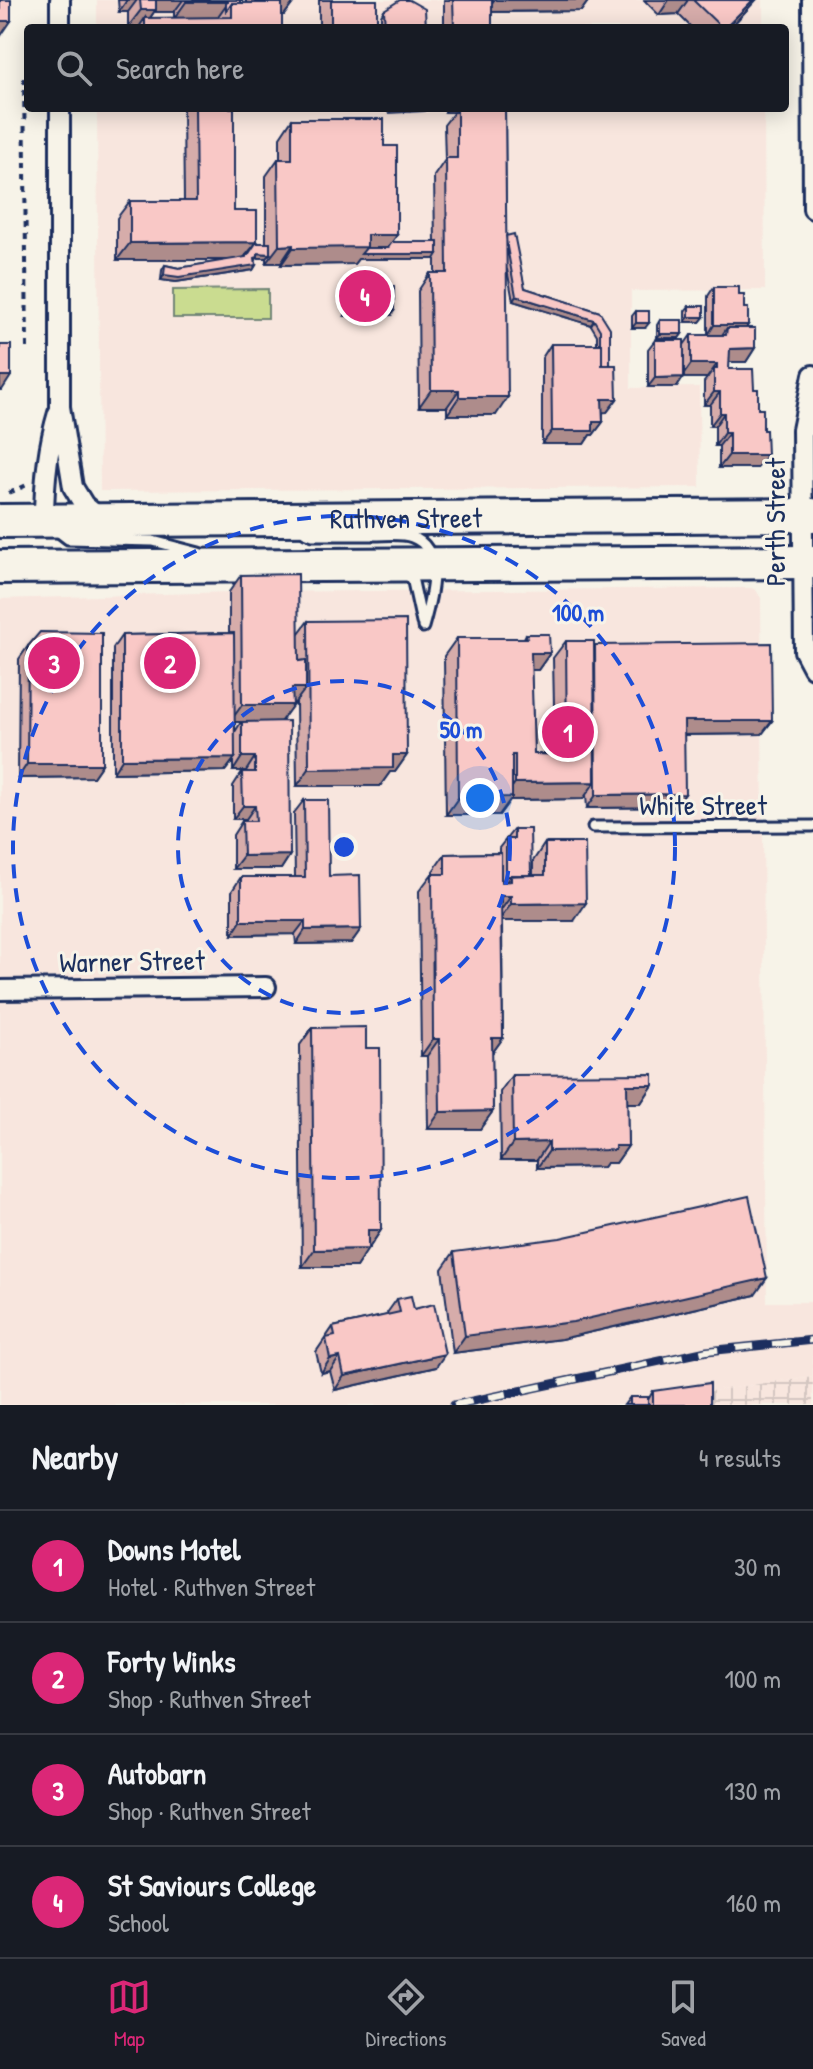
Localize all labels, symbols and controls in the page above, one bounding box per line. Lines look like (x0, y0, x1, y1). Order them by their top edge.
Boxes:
search box (24, 24, 789, 112)
icon: search (52, 46, 96, 90)
text: Search here (116, 48, 244, 88)
pin: 4 (339, 266, 391, 326)
street label: Perth Street (756, 457, 794, 586)
street label: Ruthven Street (330, 498, 483, 538)
text: 100 m (552, 596, 604, 628)
pin: 3 (28, 633, 80, 693)
pin: 2 (144, 633, 196, 693)
pin: 1 (542, 702, 594, 762)
text: 50 m (440, 713, 482, 745)
your location (460, 778, 500, 818)
street label: White Street (639, 786, 767, 824)
centre of rings (330, 833, 358, 861)
street label: Warner Street (59, 941, 205, 981)
text: Nearby (32, 1434, 118, 1480)
text: 4 results (699, 1440, 781, 1475)
text: Downs Motel (108, 1529, 240, 1569)
text: 1 (53, 1549, 63, 1584)
text: 30 m (734, 1549, 781, 1584)
text: Hotel · Ruthven Street (108, 1569, 315, 1604)
text: Forty Winks (108, 1641, 236, 1681)
text: 2 (52, 1661, 64, 1696)
text: 100 m (725, 1661, 781, 1696)
text: Shop · Ruthven Street (108, 1681, 311, 1716)
text: Autobarn (108, 1753, 206, 1793)
text: 3 (52, 1773, 64, 1808)
text: 130 m (725, 1773, 781, 1808)
text: Shop · Ruthven Street (108, 1793, 311, 1828)
text: St Saviours College (108, 1865, 316, 1905)
text: 4 (53, 1885, 63, 1920)
text: 160 m (726, 1885, 781, 1920)
text: School (108, 1905, 169, 1940)
tab: Map (107, 1975, 151, 2053)
tab: Directions (366, 1975, 447, 2053)
tab: Saved (661, 1975, 706, 2053)

